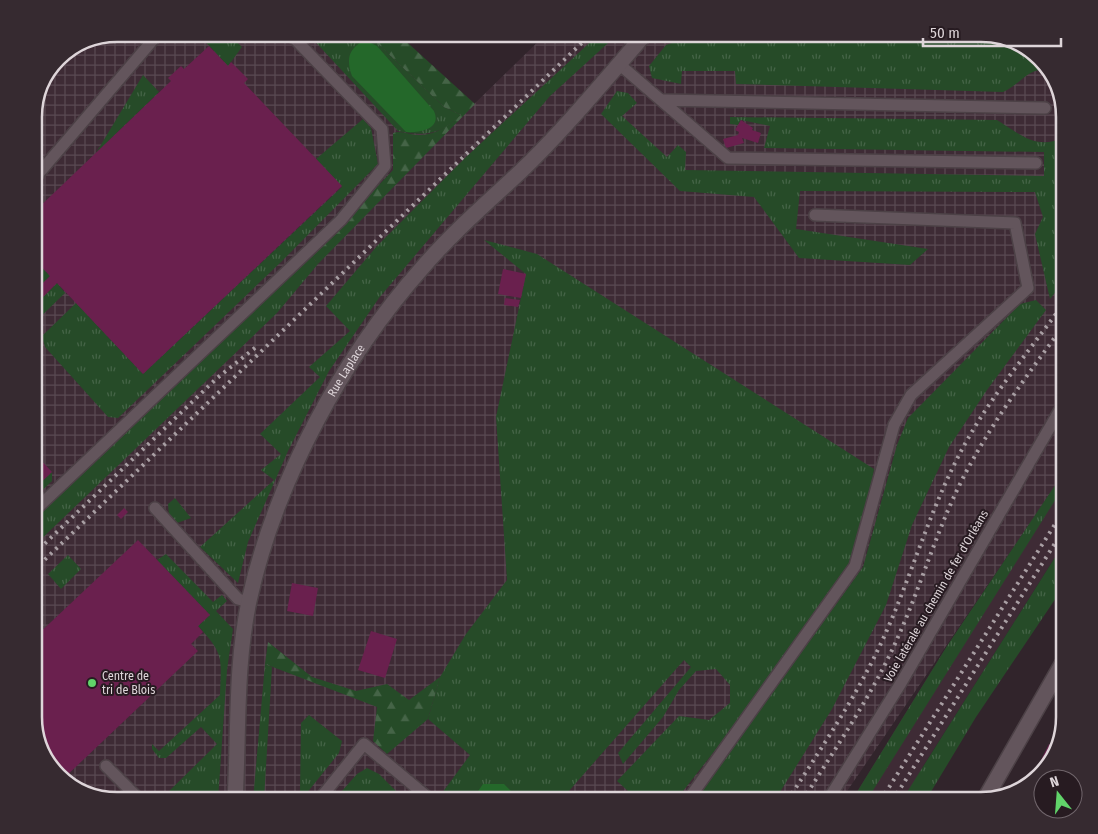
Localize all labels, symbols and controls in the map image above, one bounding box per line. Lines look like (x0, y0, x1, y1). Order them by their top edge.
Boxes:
scale bar (923, 15, 1060, 47)
text: 50 m (930, 24, 960, 42)
street label: Rue Laplace (325, 342, 368, 399)
street label: Voie latérale au chemin de fer d'Orléans (881, 508, 991, 684)
place label: Centre de tri de Blois (102, 669, 155, 697)
marker: Centre de tri de Blois (86, 677, 98, 689)
north arrow (1033, 769, 1083, 819)
text: N (1048, 773, 1061, 791)

